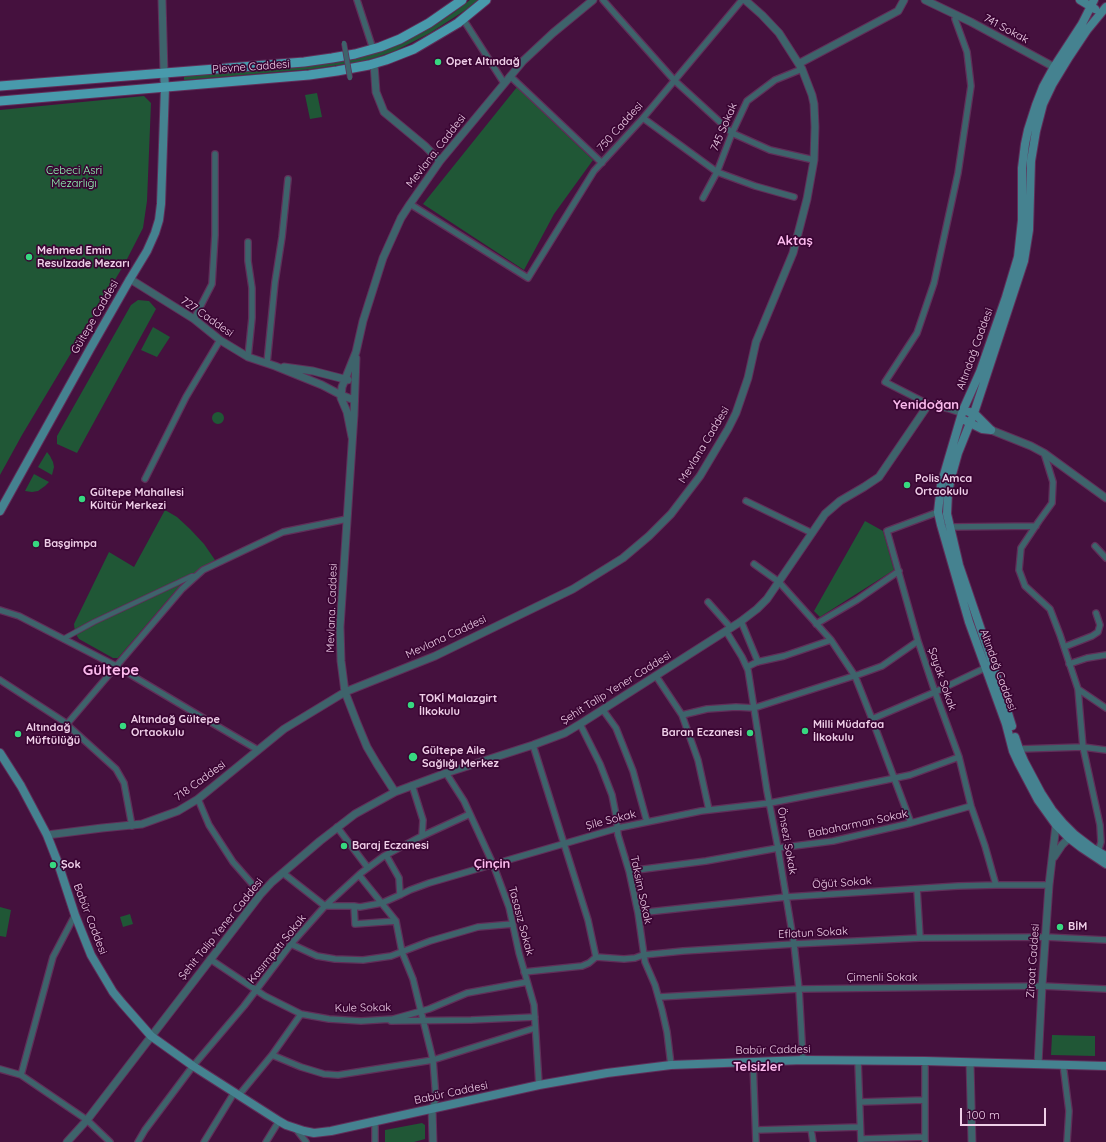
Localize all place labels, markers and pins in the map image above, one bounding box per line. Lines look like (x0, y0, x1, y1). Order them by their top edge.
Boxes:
place label: Opet Altındağ (446, 55, 520, 69)
marker: Opet Altındağ (433, 57, 443, 67)
place label: Mehmed Emin Resulzade Mezarı (37, 244, 130, 270)
marker: Mehmed Emin Resulzade Mezarı (24, 252, 34, 262)
place label: Polis Amca Ortaokulu (915, 472, 972, 498)
marker: Polis Amca Ortaokulu (902, 480, 912, 490)
place label: Gültepe Mahallesi Kültür Merkezi (90, 486, 184, 512)
marker: Gültepe Mahallesi Kültür Merkezi (77, 494, 87, 504)
place label: Başgimpa (44, 537, 97, 551)
marker: Başgimpa (31, 539, 41, 549)
place label: TOKİ Malazgirt İlkokulu (419, 692, 497, 718)
marker: TOKİ Malazgirt İlkokulu (406, 700, 416, 710)
place label: Altındağ Gültepe Ortaokulu (131, 713, 220, 739)
place label: Milli Müdafaa İlkokulu (813, 718, 884, 744)
place label: Altındağ Müftülüğü (26, 721, 80, 747)
marker: Altındağ Gültepe Ortaokulu (118, 721, 128, 731)
place label: Baran Eczanesi (662, 726, 742, 740)
marker: Milli Müdafaa İlkokulu (800, 726, 810, 736)
marker: Baran Eczanesi (745, 728, 755, 738)
marker: Altındağ Müftülüğü (13, 729, 23, 739)
place label: Gültepe Aile Sağlığı Merkez (422, 744, 499, 770)
marker: Gültepe Aile Sağlığı Merkez (407, 751, 419, 763)
place label: Baraj Eczanesi (352, 839, 429, 853)
marker: Baraj Eczanesi (339, 841, 349, 851)
place label: Şok (61, 858, 81, 872)
marker: Şok (48, 860, 58, 870)
place label: BİM (1068, 920, 1087, 934)
marker: BİM (1055, 922, 1065, 932)

